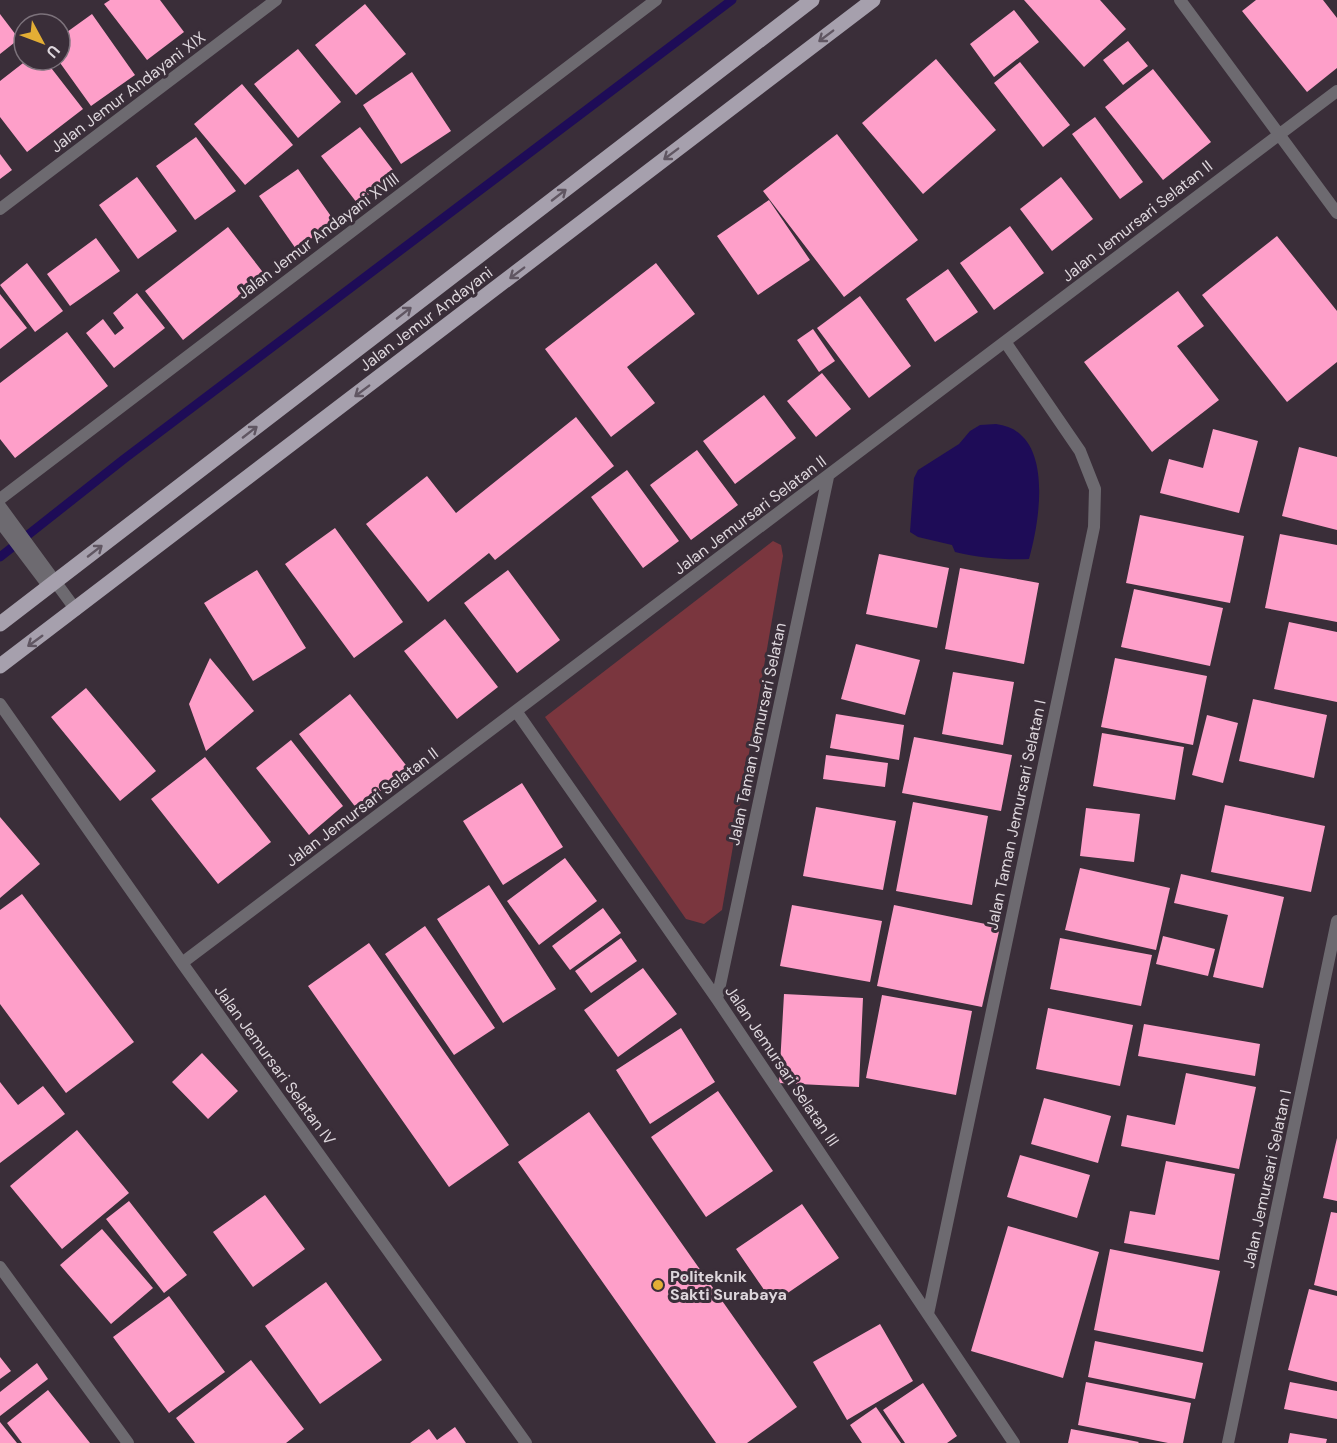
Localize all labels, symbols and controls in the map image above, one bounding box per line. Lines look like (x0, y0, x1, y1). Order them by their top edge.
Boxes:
north arrow (12, 12, 72, 72)
street label: Jalan Jemur Andayani XIX (46, 27, 210, 157)
one-way arrow (819, 29, 835, 42)
text: U (41, 40, 64, 63)
one-way arrow (664, 148, 680, 160)
street label: Jalan Jemursari Selatan II (1057, 155, 1217, 287)
street label: Jalan Jemur Andayani XVIII (233, 168, 403, 304)
one-way arrow (551, 188, 567, 201)
street label: Jalan Jemur Andayani (355, 262, 497, 376)
one-way arrow (509, 266, 525, 279)
one-way arrow (396, 307, 412, 320)
one-way arrow (354, 385, 370, 397)
one-way arrow (241, 426, 257, 439)
street label: Jalan Jemursari Selatan II (669, 451, 831, 579)
one-way arrow (87, 545, 103, 558)
street label: Jalan Taman Jemursari Selatan (723, 621, 791, 847)
one-way arrow (27, 634, 43, 647)
street label: Jalan Taman Jemursari Selatan I (981, 698, 1051, 932)
street label: Jalan Jemursari Selatan II (281, 743, 443, 871)
street label: Jalan Jemursari Selatan IV (210, 981, 340, 1149)
street label: Jalan Jemursari Selatan III (720, 981, 844, 1151)
street label: Jalan Jemursari Selatan I (1238, 1088, 1296, 1270)
place label: Politeknik Sakti Surabaya (670, 1266, 787, 1305)
marker: Politeknik Sakti Surabaya (651, 1278, 665, 1292)

